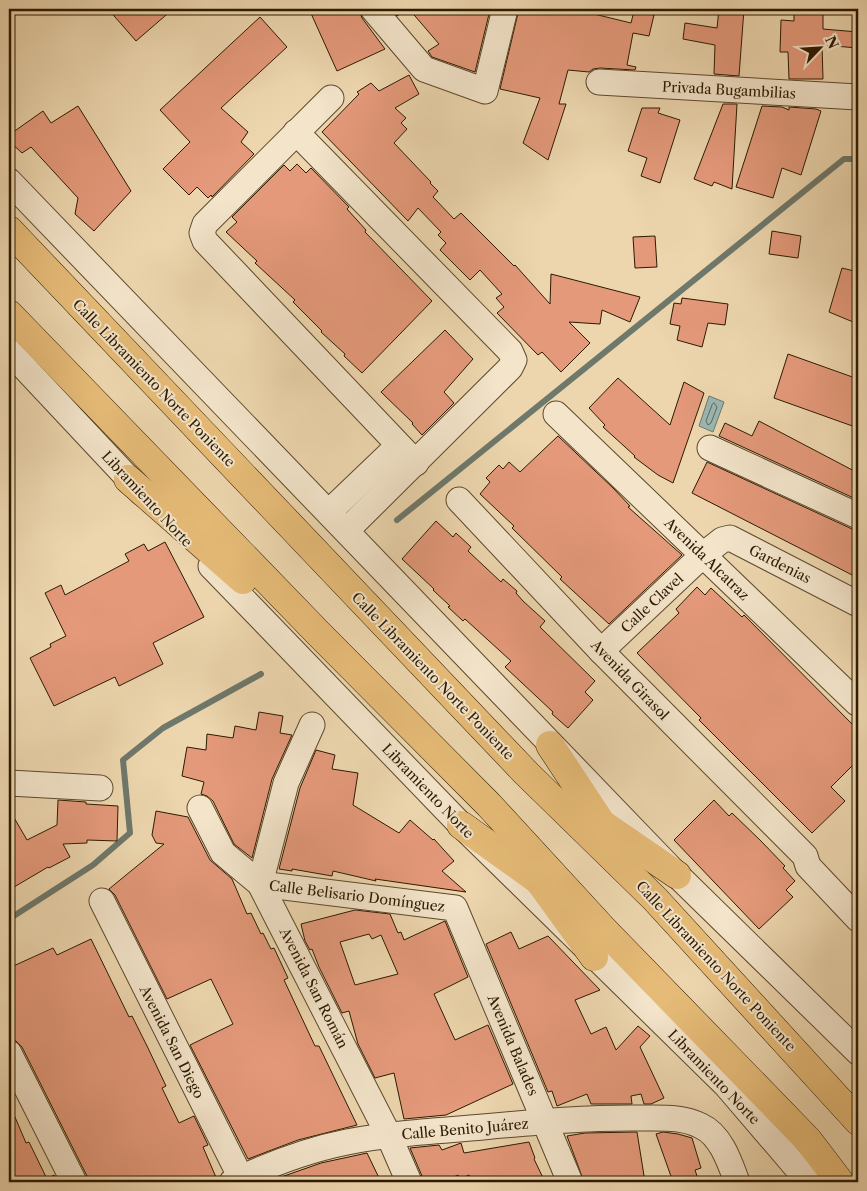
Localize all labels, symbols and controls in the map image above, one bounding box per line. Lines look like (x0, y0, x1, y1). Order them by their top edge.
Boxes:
north arrow (794, 22, 844, 72)
text: N (821, 33, 843, 52)
street label: Privada Bugambilias (662, 78, 796, 102)
street label: Calle Libramiento Norte Poniente (69, 295, 239, 471)
street label: Libramiento Norte (98, 447, 196, 551)
street label: Avenida Alcatraz (660, 513, 753, 604)
street label: Gardenias (746, 541, 814, 587)
street label: Calle Clavel (617, 569, 687, 637)
street label: Calle Libramiento Norte Poniente (348, 588, 518, 764)
street label: Avenida Girasol (586, 635, 673, 724)
street label: Libramiento Norte (378, 740, 478, 842)
street label: Calle Belisario Domínguez (268, 876, 446, 916)
street label: Calle Libramiento Norte Poniente (632, 877, 800, 1055)
street label: Avenida San Román (275, 924, 352, 1052)
street label: Avenida San Diego (135, 982, 208, 1102)
street label: Avenida Balades (483, 991, 542, 1098)
street label: Libramiento Norte (664, 1026, 764, 1128)
street label: Calle Benito Juárez (401, 1114, 529, 1144)

